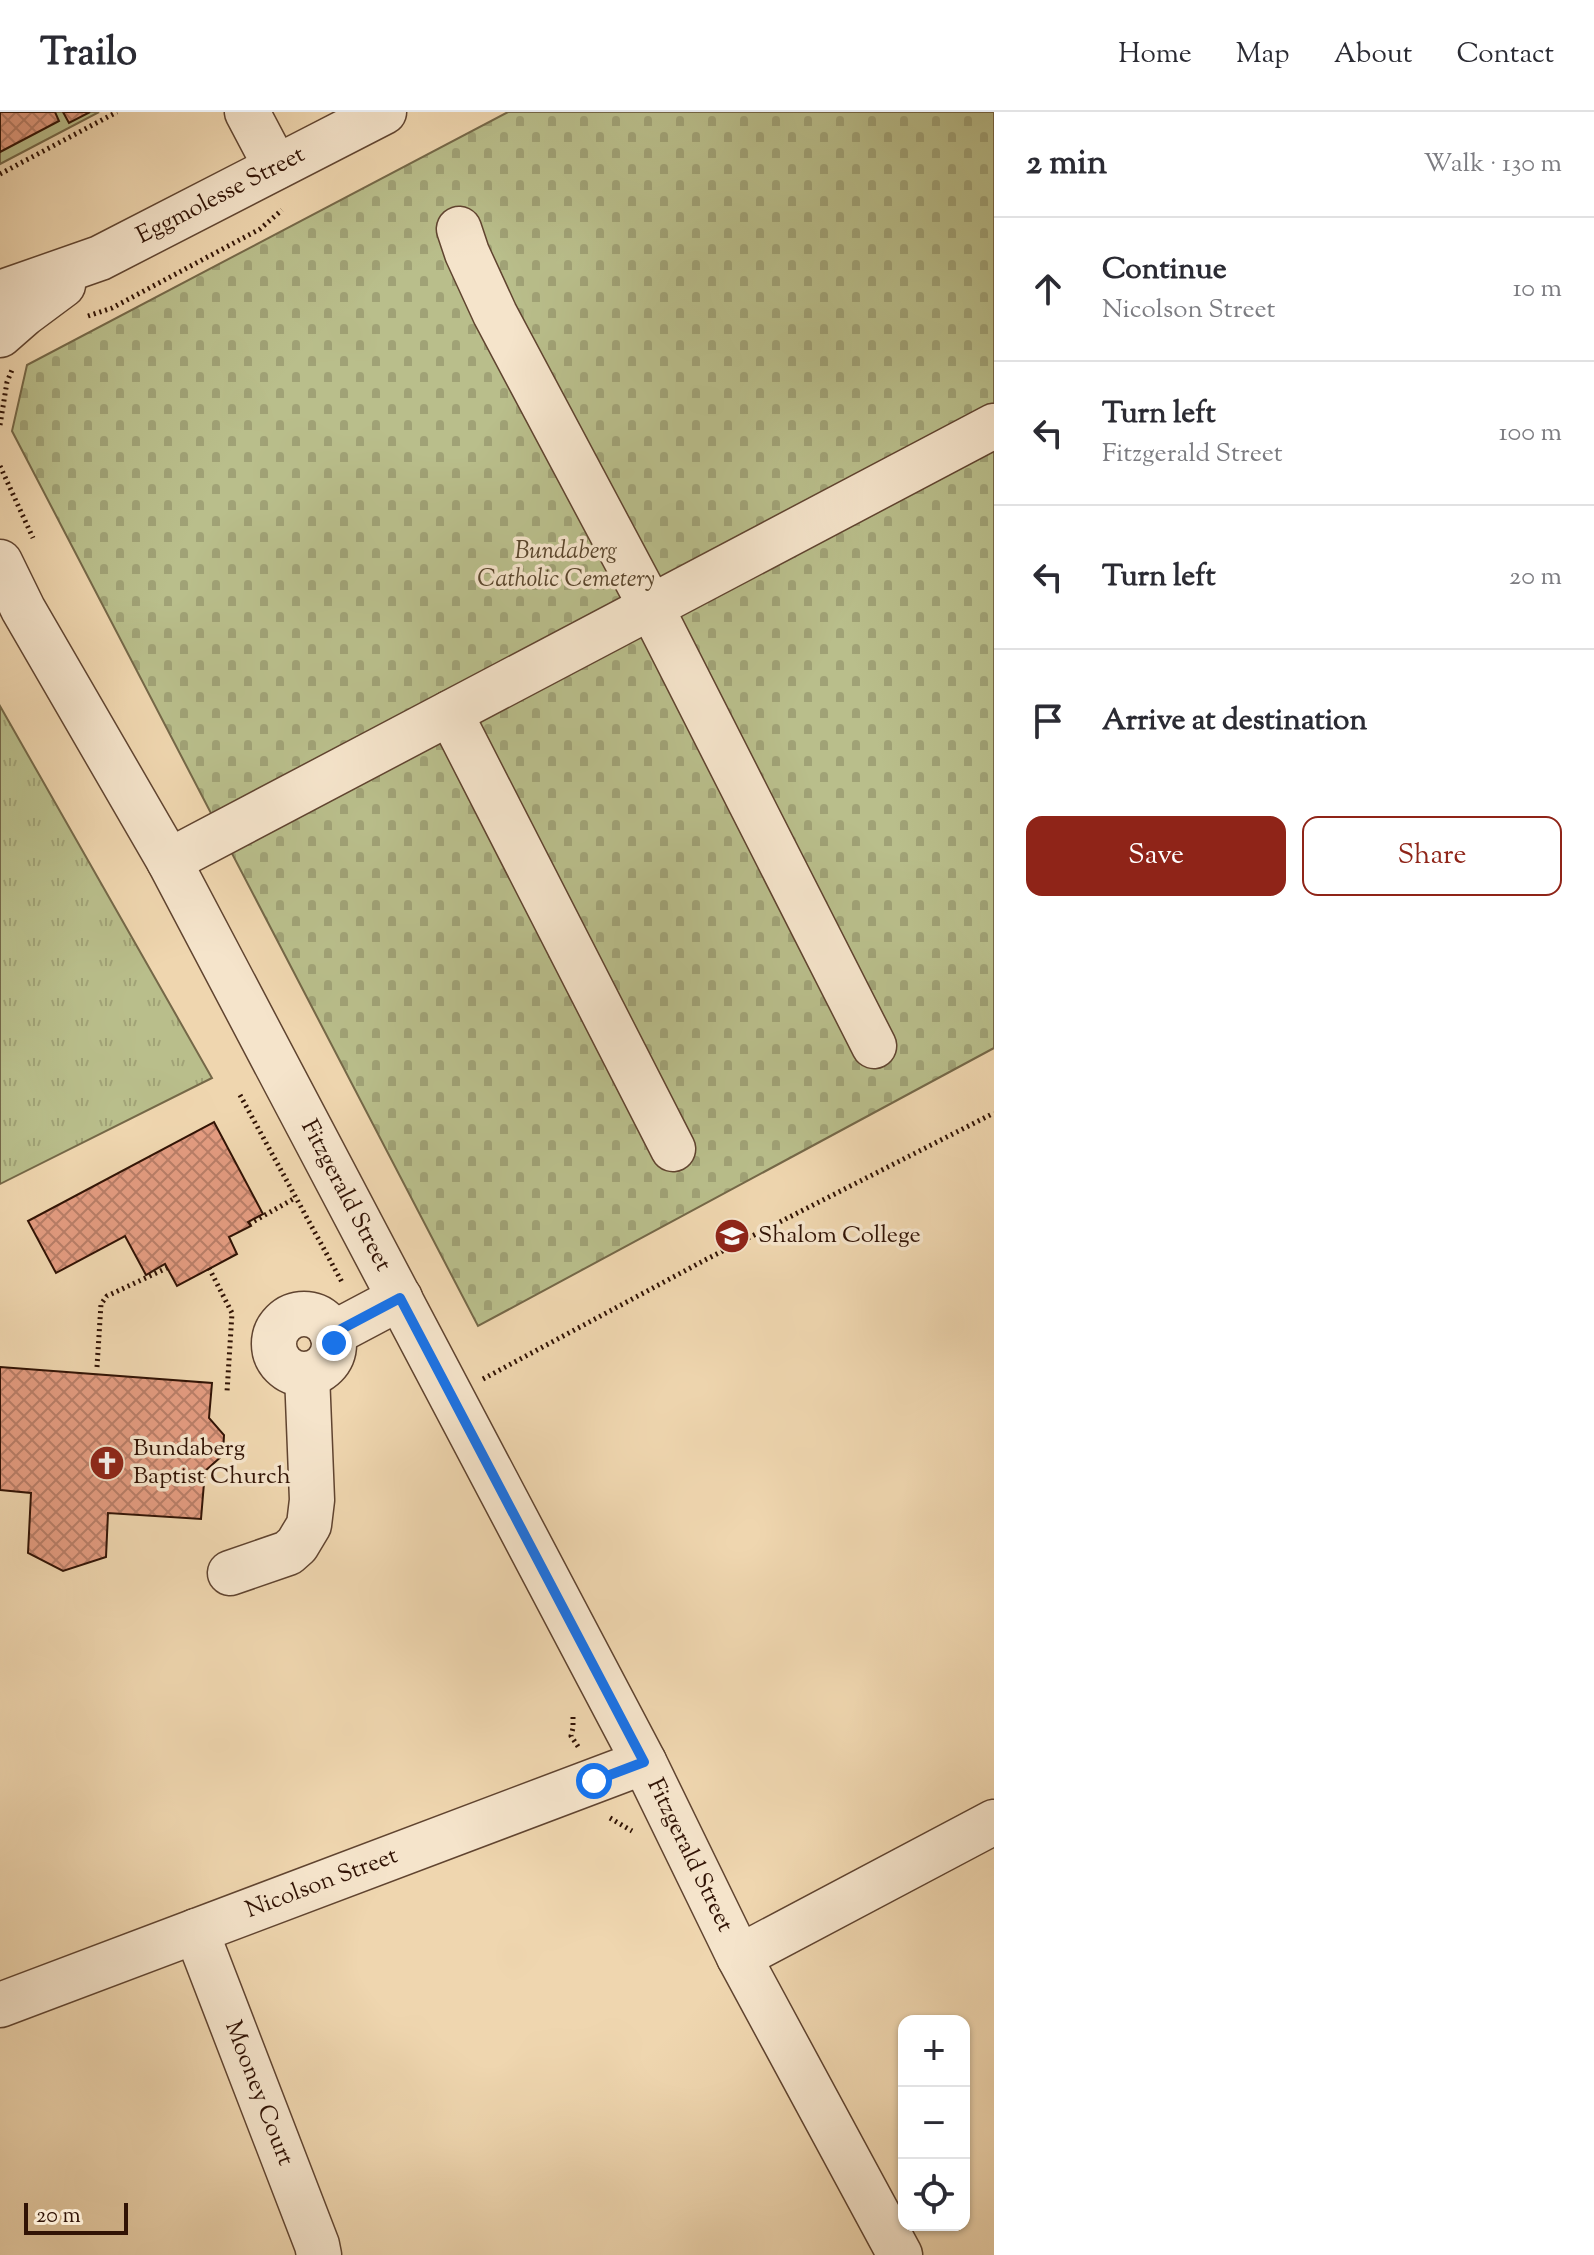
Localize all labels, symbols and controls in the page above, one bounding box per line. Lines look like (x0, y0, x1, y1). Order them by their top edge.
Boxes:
text: Trailo (40, 28, 137, 82)
text: Home (1118, 35, 1192, 75)
text: Map (1236, 35, 1290, 75)
text: About (1334, 35, 1412, 75)
text: Contact (1456, 35, 1554, 75)
street label: Eggmolesse Street (131, 138, 311, 253)
text: 2 min (1026, 140, 1107, 189)
text: Walk · 130 m (1423, 146, 1562, 183)
text: Continue (1102, 249, 1227, 292)
icon: ahead (1026, 267, 1070, 311)
text: 10 m (1513, 271, 1562, 308)
text: Nicolson Street (1102, 292, 1275, 329)
text: Turn left (1102, 393, 1216, 436)
icon: left (1026, 411, 1070, 455)
text: 100 m (1499, 415, 1562, 452)
text: Fitzgerald Street (1102, 436, 1283, 473)
park label: Bundaberg Catholic Cemetery (477, 535, 655, 597)
icon: left (1026, 555, 1070, 599)
text: Turn left (1102, 556, 1216, 599)
text: 20 m (1509, 559, 1562, 596)
icon: arrive (1026, 699, 1070, 743)
text: Arrive at destination (1102, 700, 1367, 743)
button: Save (1026, 816, 1286, 896)
button: Share (1302, 816, 1562, 896)
street label: Fitzgerald Street (292, 1114, 399, 1278)
school or university icon: Shalom College (713, 1217, 751, 1255)
place label: Shalom College (758, 1219, 921, 1253)
route end (316, 1325, 352, 1361)
place label: Bundaberg Baptist Church (133, 1432, 291, 1494)
church icon: Bundaberg Baptist Church (88, 1444, 126, 1482)
route start (576, 1763, 612, 1799)
street label: Fitzgerald Street (638, 1773, 741, 1938)
street label: Nicolson Street (241, 1839, 403, 1928)
map controls (898, 2015, 970, 2231)
button: + (898, 2015, 970, 2087)
street label: Mooney Court (215, 2016, 302, 2171)
button: − (898, 2087, 970, 2159)
button: locate (898, 2159, 970, 2231)
scale bar (24, 2199, 128, 2235)
text: 20 m (36, 2201, 81, 2233)

